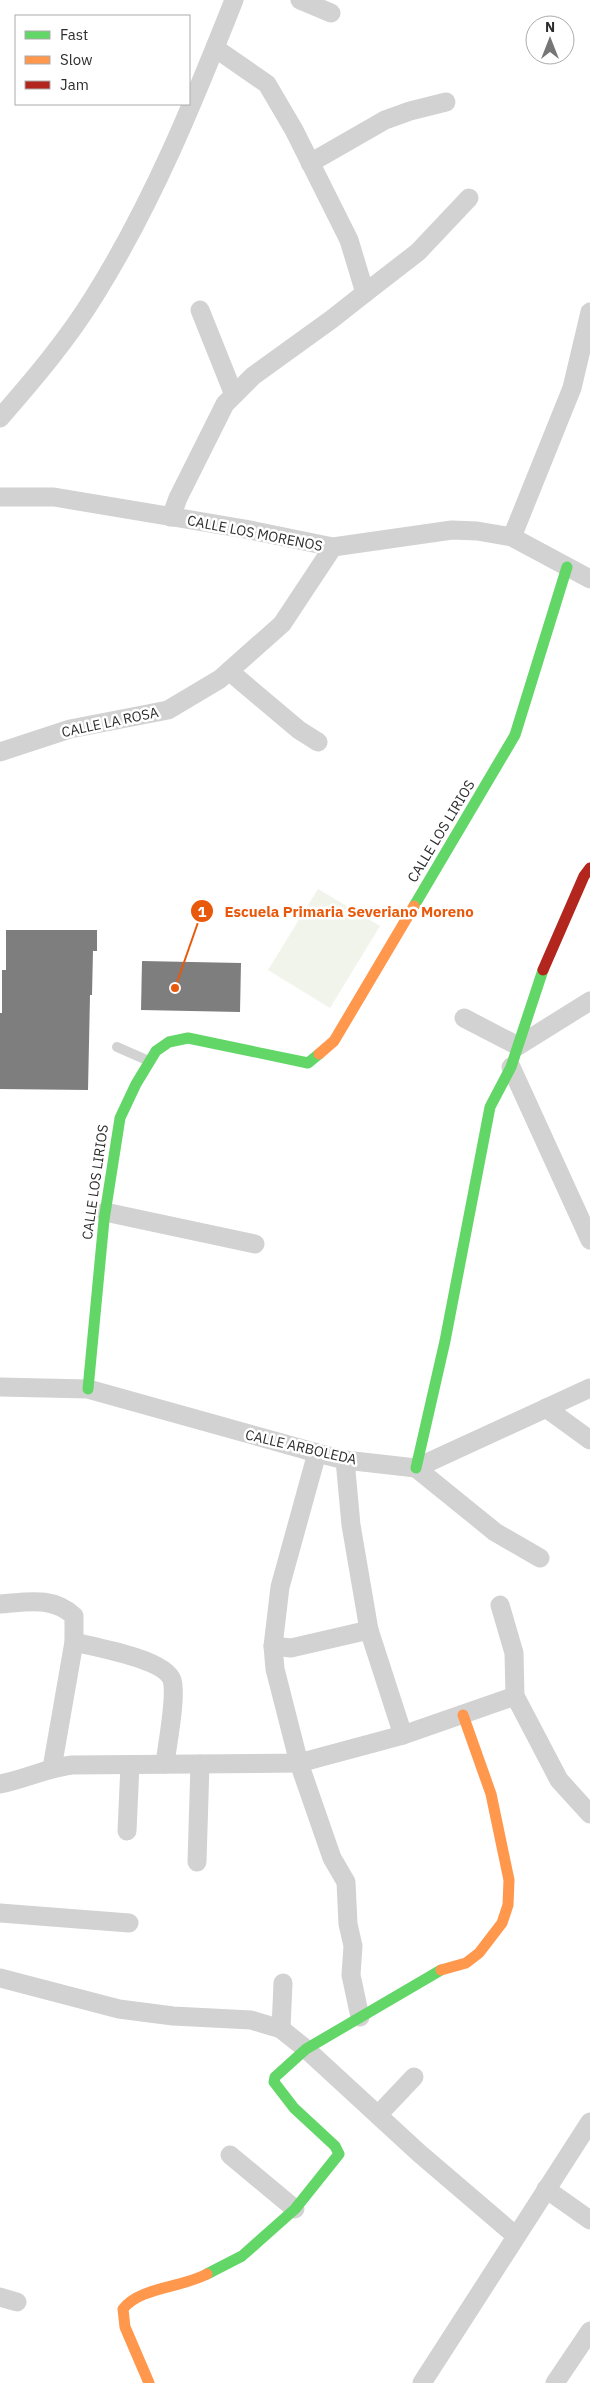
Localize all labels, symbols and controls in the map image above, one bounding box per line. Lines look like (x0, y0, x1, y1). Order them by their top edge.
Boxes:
legend (15, 15, 190, 105)
north arrow (525, 15, 575, 65)
text: N (545, 18, 555, 36)
text: Fast (60, 25, 88, 44)
text: Slow (60, 50, 93, 69)
text: Jam (60, 75, 89, 94)
street label: CALLE LOS MORENOS (186, 511, 324, 555)
street label: CALLE LA ROSA (60, 703, 160, 741)
street label: CALLE LOS LIRIOS (403, 777, 479, 885)
callout: Escuela Primaria Severiano Moreno (189, 896, 484, 926)
text: 1 (197, 902, 207, 921)
text: Escuela Primaria Severiano Moreno (224, 902, 474, 921)
street label: CALLE LOS LIRIOS (78, 1123, 112, 1241)
street label: CALLE ARBOLEDA (244, 1425, 358, 1469)

